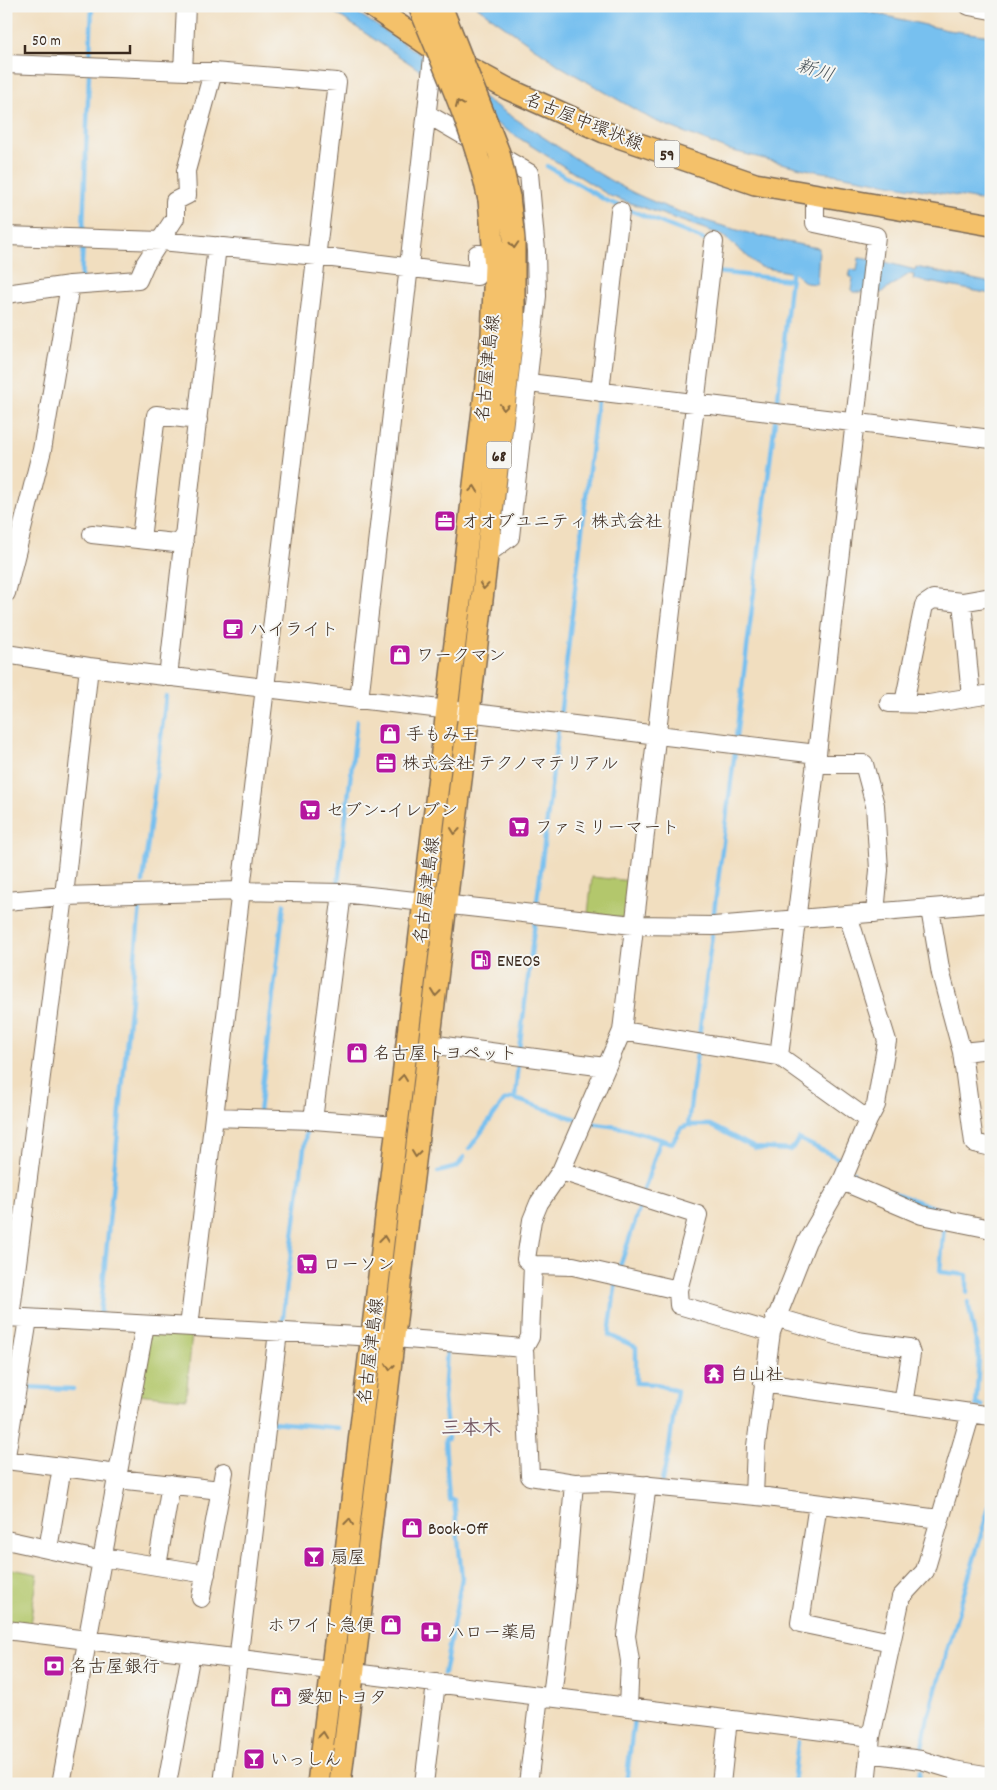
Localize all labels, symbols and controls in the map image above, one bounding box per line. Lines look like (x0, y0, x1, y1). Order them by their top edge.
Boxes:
scale bar (25, 22, 130, 54)
text: 50 m (32, 31, 61, 53)
water label: 新川 (793, 54, 837, 91)
street label: 名古屋中環状線 (520, 88, 646, 159)
one-way arrow (455, 100, 466, 109)
road number: 59 (654, 140, 680, 168)
one-way arrow (509, 241, 520, 249)
street label: 名古屋津島線 (471, 313, 508, 423)
one-way arrow (499, 403, 510, 411)
road number: 68 (486, 442, 512, 468)
one-way arrow (468, 484, 479, 492)
office icon: オオブユニティ 株式会社 (433, 509, 457, 533)
place label: オオブユニティ 株式会社 (461, 511, 663, 536)
one-way arrow (479, 582, 490, 590)
cafe icon: ハイライト (221, 617, 245, 641)
place label: ハイライト (249, 619, 338, 644)
shop icon: ワークマン (388, 643, 412, 667)
place label: ワークマン (416, 645, 506, 670)
shop icon: 手もみ王 (378, 722, 402, 746)
place label: 手もみ王 (406, 724, 478, 749)
office icon: 株式会社 テクノマテリアル (374, 751, 398, 775)
place label: 株式会社 テクノマテリアル (402, 753, 619, 778)
supermarket icon: セブン-イレブン (298, 798, 322, 822)
place label: セブン-イレブン (326, 800, 458, 825)
supermarket icon: ファミリーマート (507, 815, 531, 839)
place label: ファミリーマート (535, 817, 679, 842)
one-way arrow (450, 828, 461, 836)
street label: 名古屋津島線 (409, 835, 447, 945)
fuel station icon: ENEOS (469, 948, 493, 972)
place label: ENEOS (497, 950, 541, 975)
one-way arrow (431, 989, 442, 997)
shop icon: 名古屋トヨペット (345, 1041, 369, 1065)
place label: 名古屋トヨペット (373, 1043, 517, 1068)
one-way arrow (397, 1073, 408, 1081)
one-way arrow (411, 1150, 422, 1158)
one-way arrow (378, 1235, 389, 1243)
supermarket icon: ローソン (295, 1252, 319, 1276)
place label: ローソン (323, 1254, 395, 1279)
street label: 名古屋津島線 (353, 1296, 391, 1406)
temple icon: 白山社 (702, 1362, 726, 1386)
one-way arrow (385, 1364, 396, 1372)
place label: 白山社 (730, 1364, 784, 1389)
district label: 三本木 (441, 1416, 501, 1444)
shop icon: Book-Off (400, 1516, 424, 1540)
one-way arrow (343, 1518, 354, 1526)
place label: Book-Off (428, 1518, 489, 1543)
bar icon: 扇屋 (302, 1545, 326, 1569)
place label: 扇屋 (330, 1547, 366, 1572)
shop icon: ホワイト急便 (379, 1613, 403, 1637)
place label: ホワイト急便 (267, 1615, 375, 1640)
pharmacy icon: ハロー薬局 (419, 1620, 443, 1644)
place label: ハロー薬局 (447, 1622, 537, 1647)
bank icon: 名古屋銀行 (42, 1654, 66, 1678)
place label: 名古屋銀行 (70, 1656, 160, 1681)
shop icon: 愛知トヨタ (269, 1685, 293, 1709)
place label: 愛知トヨタ (297, 1687, 387, 1712)
one-way arrow (318, 1731, 328, 1740)
bar icon: いっしん (242, 1747, 266, 1771)
place label: いっしん (270, 1749, 342, 1774)

